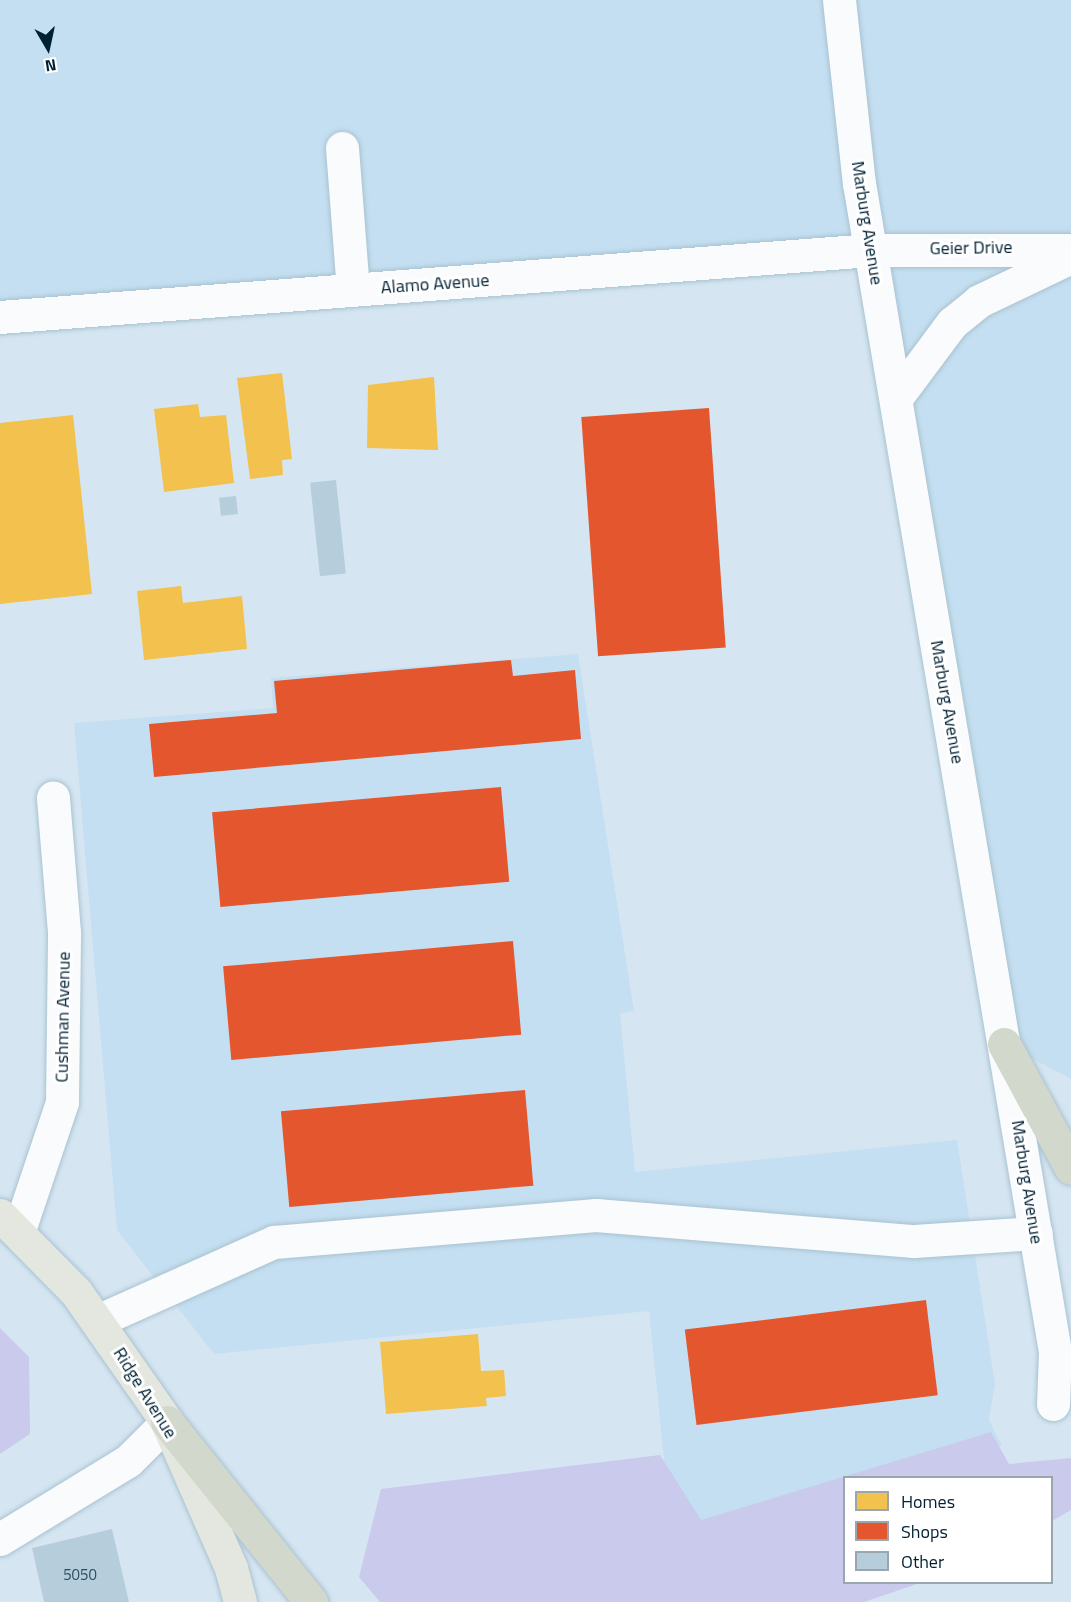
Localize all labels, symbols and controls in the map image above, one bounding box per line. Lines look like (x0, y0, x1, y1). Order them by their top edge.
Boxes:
north arrow (18, 18, 78, 78)
text: N (43, 53, 58, 78)
street label: Marburg Avenue (847, 160, 887, 286)
street label: Geier Drive (929, 236, 1013, 260)
street label: Alamo Avenue (380, 269, 490, 299)
street label: Marburg Avenue (926, 639, 968, 765)
street label: Cushman Avenue (51, 951, 75, 1083)
street label: Marburg Avenue (1007, 1119, 1047, 1245)
street label: Ridge Avenue (109, 1344, 181, 1442)
legend (843, 1476, 1053, 1584)
text: Homes (901, 1488, 955, 1515)
text: Shops (901, 1518, 948, 1545)
text: Other (901, 1548, 944, 1575)
house number: 5050 (63, 1566, 97, 1584)

